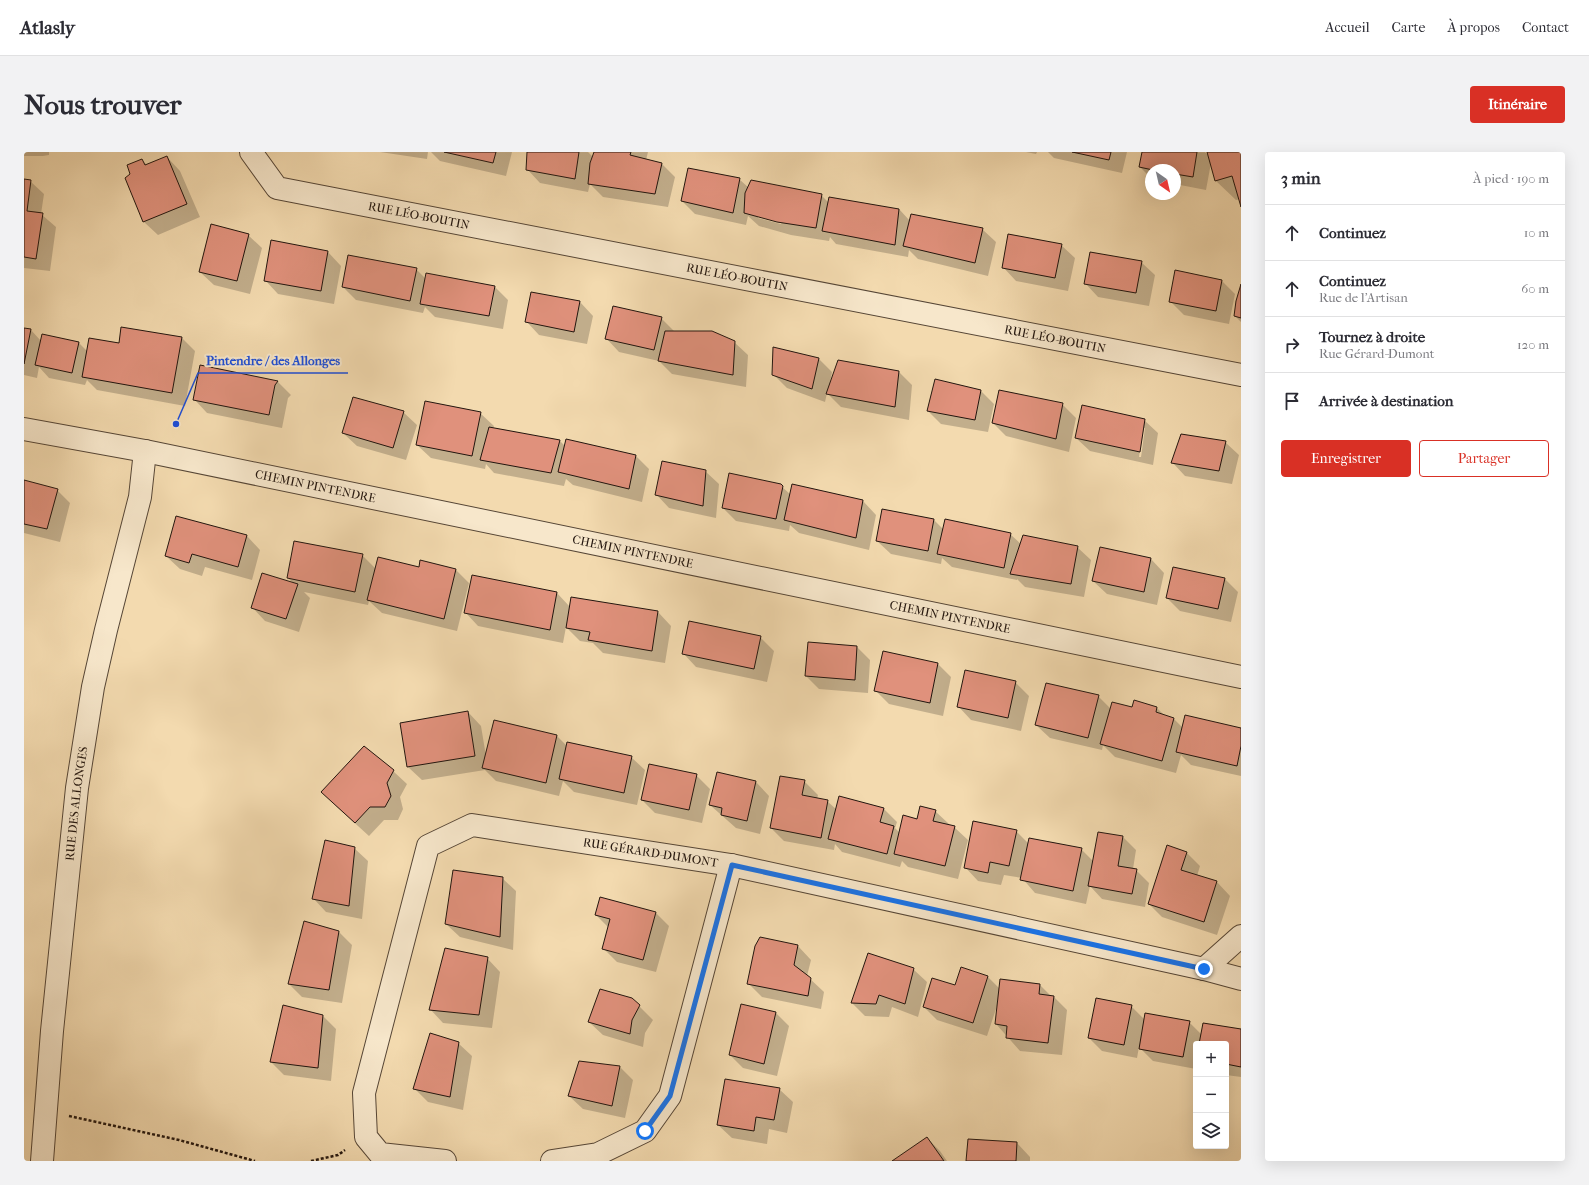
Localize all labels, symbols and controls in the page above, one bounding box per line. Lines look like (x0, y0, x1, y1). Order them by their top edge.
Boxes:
text: Atlasly (20, 17, 75, 39)
text: Accueil (1325, 19, 1370, 36)
text: Carte (1392, 19, 1425, 36)
text: À propos (1447, 19, 1500, 36)
text: Contact (1522, 19, 1569, 36)
button: Itinéraire (1470, 86, 1565, 123)
text: Nous trouver (24, 88, 181, 121)
north arrow (1145, 164, 1181, 200)
text: 3 min (1281, 168, 1321, 188)
text: À pied · 190 m (1473, 171, 1549, 186)
street label: RUE LÉO-BOUTIN (367, 199, 471, 232)
icon: ahead (1281, 222, 1303, 244)
text: Continuez (1319, 224, 1386, 242)
text: 10 m (1524, 225, 1549, 240)
street label: RUE LÉO-BOUTIN (685, 261, 789, 294)
text: Continuez (1319, 272, 1386, 290)
icon: ahead (1281, 278, 1303, 300)
text: 60 m (1521, 281, 1549, 296)
text: Rue de l'Artisan (1319, 290, 1408, 305)
street label: RUE LÉO-BOUTIN (1003, 322, 1107, 356)
text: Tournez à droite (1319, 328, 1425, 346)
icon: right (1281, 334, 1303, 356)
text: 120 m (1517, 337, 1549, 352)
text: Rue Gérard-Dumont (1319, 346, 1434, 361)
callout: Pintendre / des Allonges (198, 348, 348, 373)
text: Pintendre / des Allonges (206, 353, 340, 369)
icon: arrive (1281, 390, 1303, 412)
text: Arrivée à destination (1319, 392, 1454, 410)
button: Enregistrer (1281, 440, 1411, 477)
button: Partager (1419, 440, 1549, 477)
street label: CHEMIN PINTENDRE (254, 467, 377, 505)
street label: CHEMIN PINTENDRE (571, 532, 694, 571)
street label: CHEMIN PINTENDRE (888, 598, 1012, 636)
street label: RUE DES ALLONGES (63, 745, 90, 862)
street label: RUE GÉRARD-DUMONT (582, 835, 720, 870)
route end (1195, 960, 1213, 978)
map controls (1193, 1041, 1229, 1149)
button: + (1193, 1041, 1229, 1077)
button: − (1193, 1077, 1229, 1113)
button: layers (1193, 1113, 1229, 1149)
route start (636, 1122, 654, 1140)

